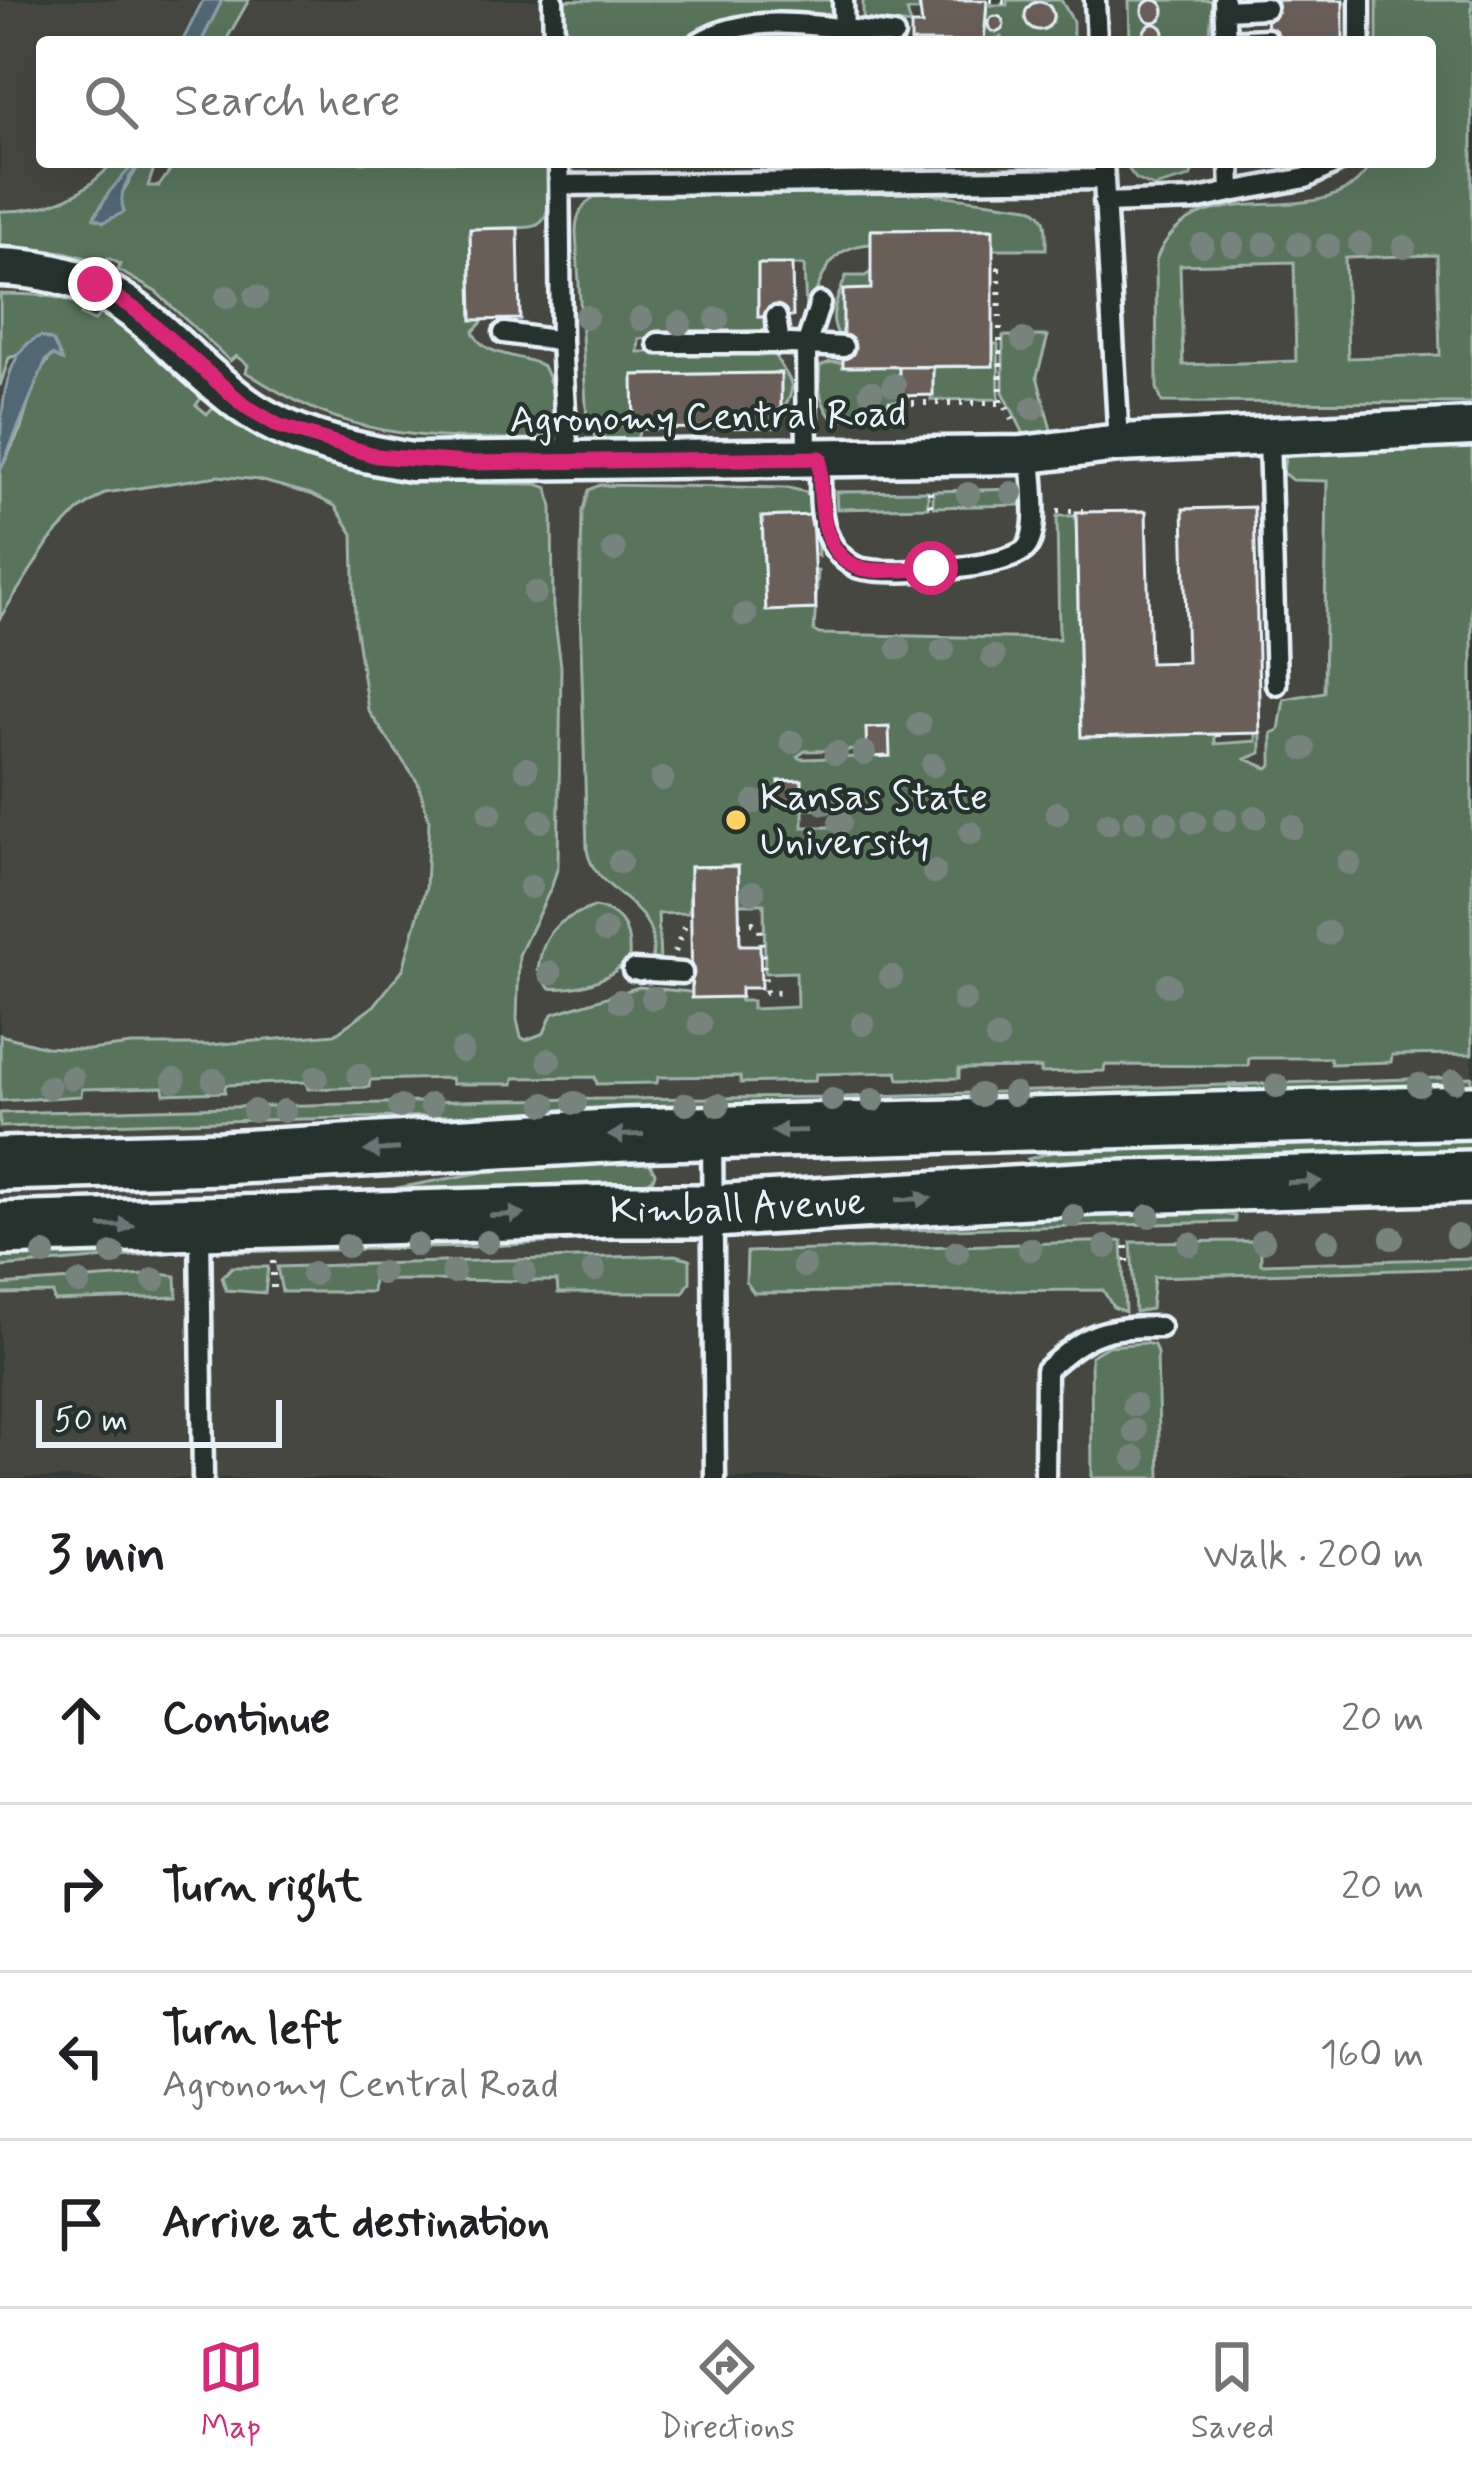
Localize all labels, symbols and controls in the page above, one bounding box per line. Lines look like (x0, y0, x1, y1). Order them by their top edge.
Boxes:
search box (36, 36, 1436, 168)
icon: search (78, 69, 144, 135)
text: Search here (174, 73, 401, 132)
route end (68, 257, 122, 311)
street label: Agronomy Central Road (509, 389, 907, 447)
route start (904, 541, 958, 595)
place label: Kansas State University (760, 773, 988, 869)
marker: Kansas State University (723, 807, 749, 833)
one-way arrow (769, 1122, 807, 1141)
one-way arrow (606, 1125, 644, 1144)
one-way arrow (363, 1140, 400, 1159)
one-way arrow (1286, 1172, 1324, 1191)
street label: Kimball Avenue (610, 1176, 867, 1237)
one-way arrow (896, 1189, 934, 1208)
one-way arrow (489, 1205, 527, 1224)
one-way arrow (99, 1217, 137, 1236)
scale bar (36, 1394, 282, 1447)
text: 50 m (54, 1399, 128, 1443)
text: 3 min (48, 1523, 166, 1589)
text: Walk · 200 m (1203, 1531, 1424, 1582)
icon: ahead (48, 1687, 114, 1753)
text: Continue (162, 1690, 330, 1749)
text: 20 m (1341, 1694, 1424, 1745)
icon: right (48, 1855, 114, 1921)
text: Turn right (162, 1858, 362, 1917)
text: 20 m (1341, 1862, 1424, 1913)
text: Turn left (162, 2001, 342, 2060)
icon: left (48, 2023, 114, 2089)
text: 160 m (1320, 2030, 1424, 2081)
text: Agronomy Central Road (162, 2060, 559, 2111)
icon: arrive (48, 2191, 114, 2257)
text: Arrive at destination (162, 2194, 550, 2253)
tab: Map (198, 2334, 264, 2450)
tab: Directions (659, 2334, 795, 2450)
tab: Saved (1191, 2334, 1274, 2450)

